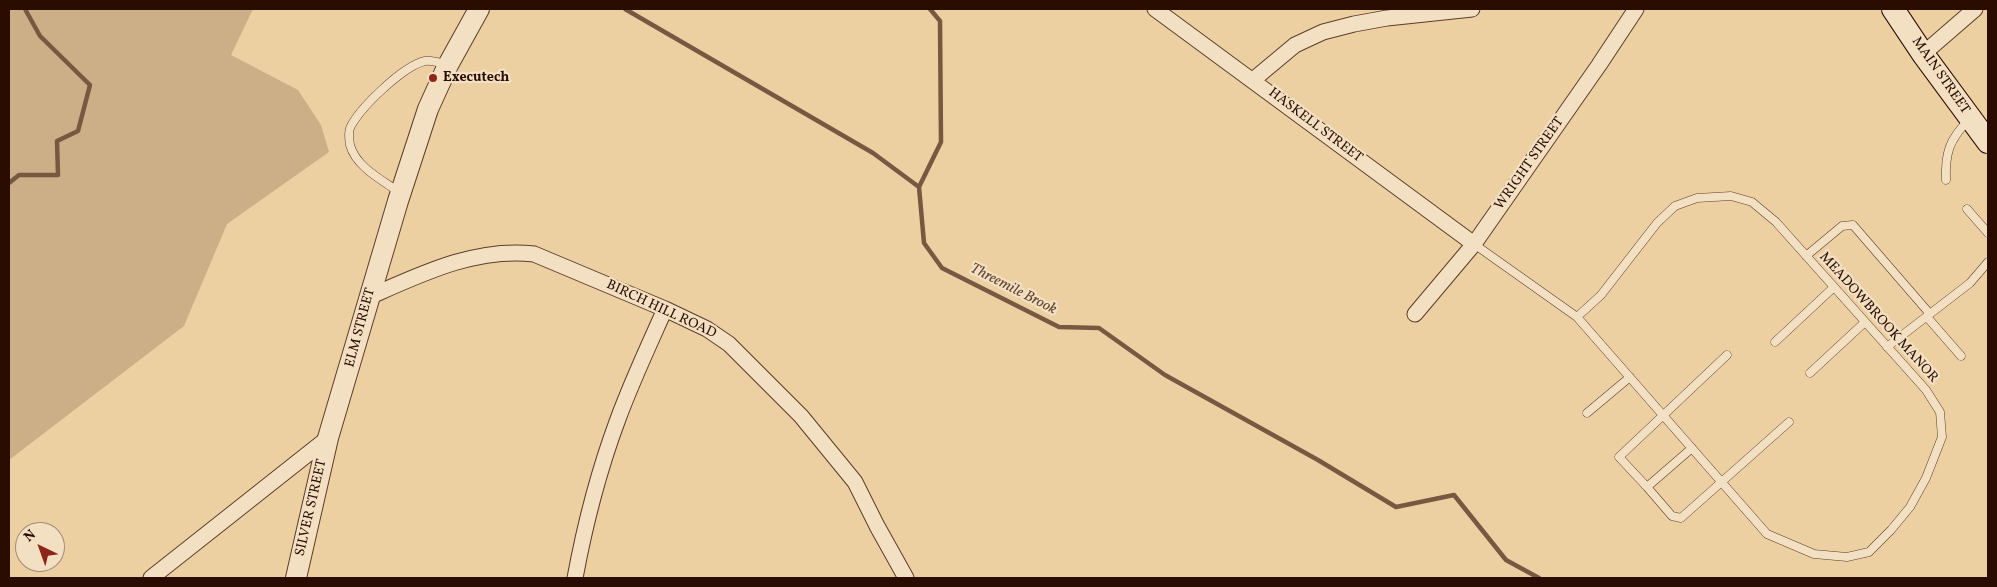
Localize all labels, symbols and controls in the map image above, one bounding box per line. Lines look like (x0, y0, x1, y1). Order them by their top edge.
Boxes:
street label: MAIN STREET (1907, 34, 1973, 118)
place label: Executech (443, 70, 509, 86)
marker: Executech (427, 72, 439, 84)
street label: HASKELL STREET (1264, 85, 1366, 167)
street label: WRIGHT STREET (1492, 114, 1568, 214)
street label: MEADOWBROOK MANOR (1815, 249, 1941, 387)
water label: Threemile Brook (967, 261, 1059, 319)
street label: BIRCH HILL ROAD (603, 277, 719, 343)
street label: ELM STREET (342, 287, 380, 369)
street label: SILVER STREET (293, 458, 331, 558)
north arrow (15, 522, 65, 572)
text: N (20, 526, 40, 547)

